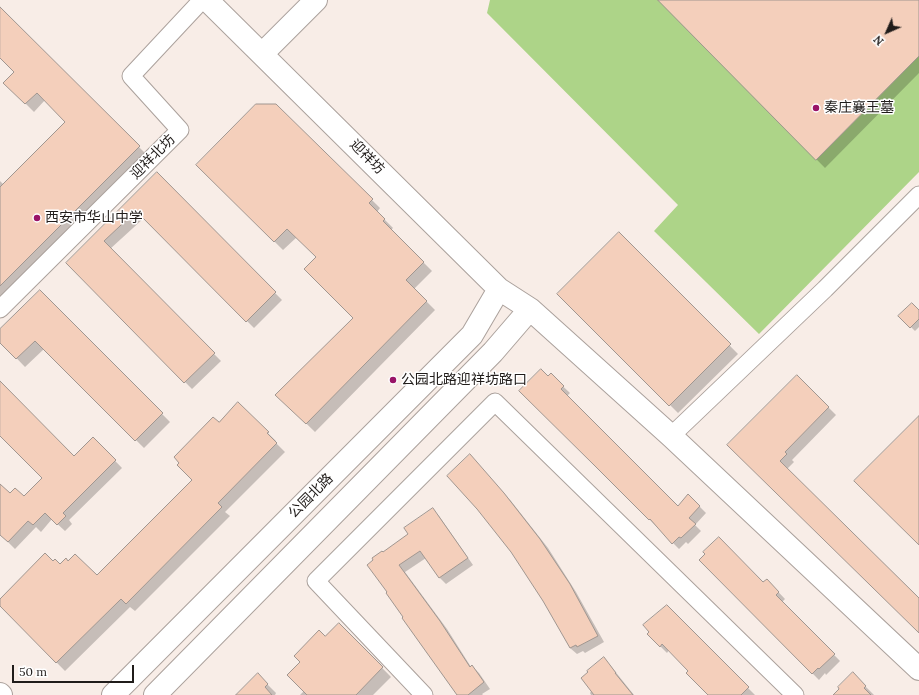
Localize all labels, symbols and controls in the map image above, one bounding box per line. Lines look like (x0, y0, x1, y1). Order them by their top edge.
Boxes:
north arrow (867, 12, 907, 52)
text: N (871, 33, 886, 48)
place label: 秦庄襄王墓 (824, 100, 894, 116)
marker: 秦庄襄王墓 (811, 103, 821, 113)
street label: 迎祥北坊 (127, 131, 179, 183)
street label: 迎祥坊 (346, 136, 388, 178)
place label: 西安市华山中学 (45, 210, 143, 226)
marker: 西安市华山中学 (32, 213, 42, 223)
place label: 公园北路迎祥坊路口 (401, 372, 527, 388)
marker: 公园北路迎祥坊路口 (388, 375, 398, 385)
street label: 公园北路 (285, 470, 337, 522)
scale bar (14, 657, 136, 683)
text: 50 m (19, 664, 47, 679)

